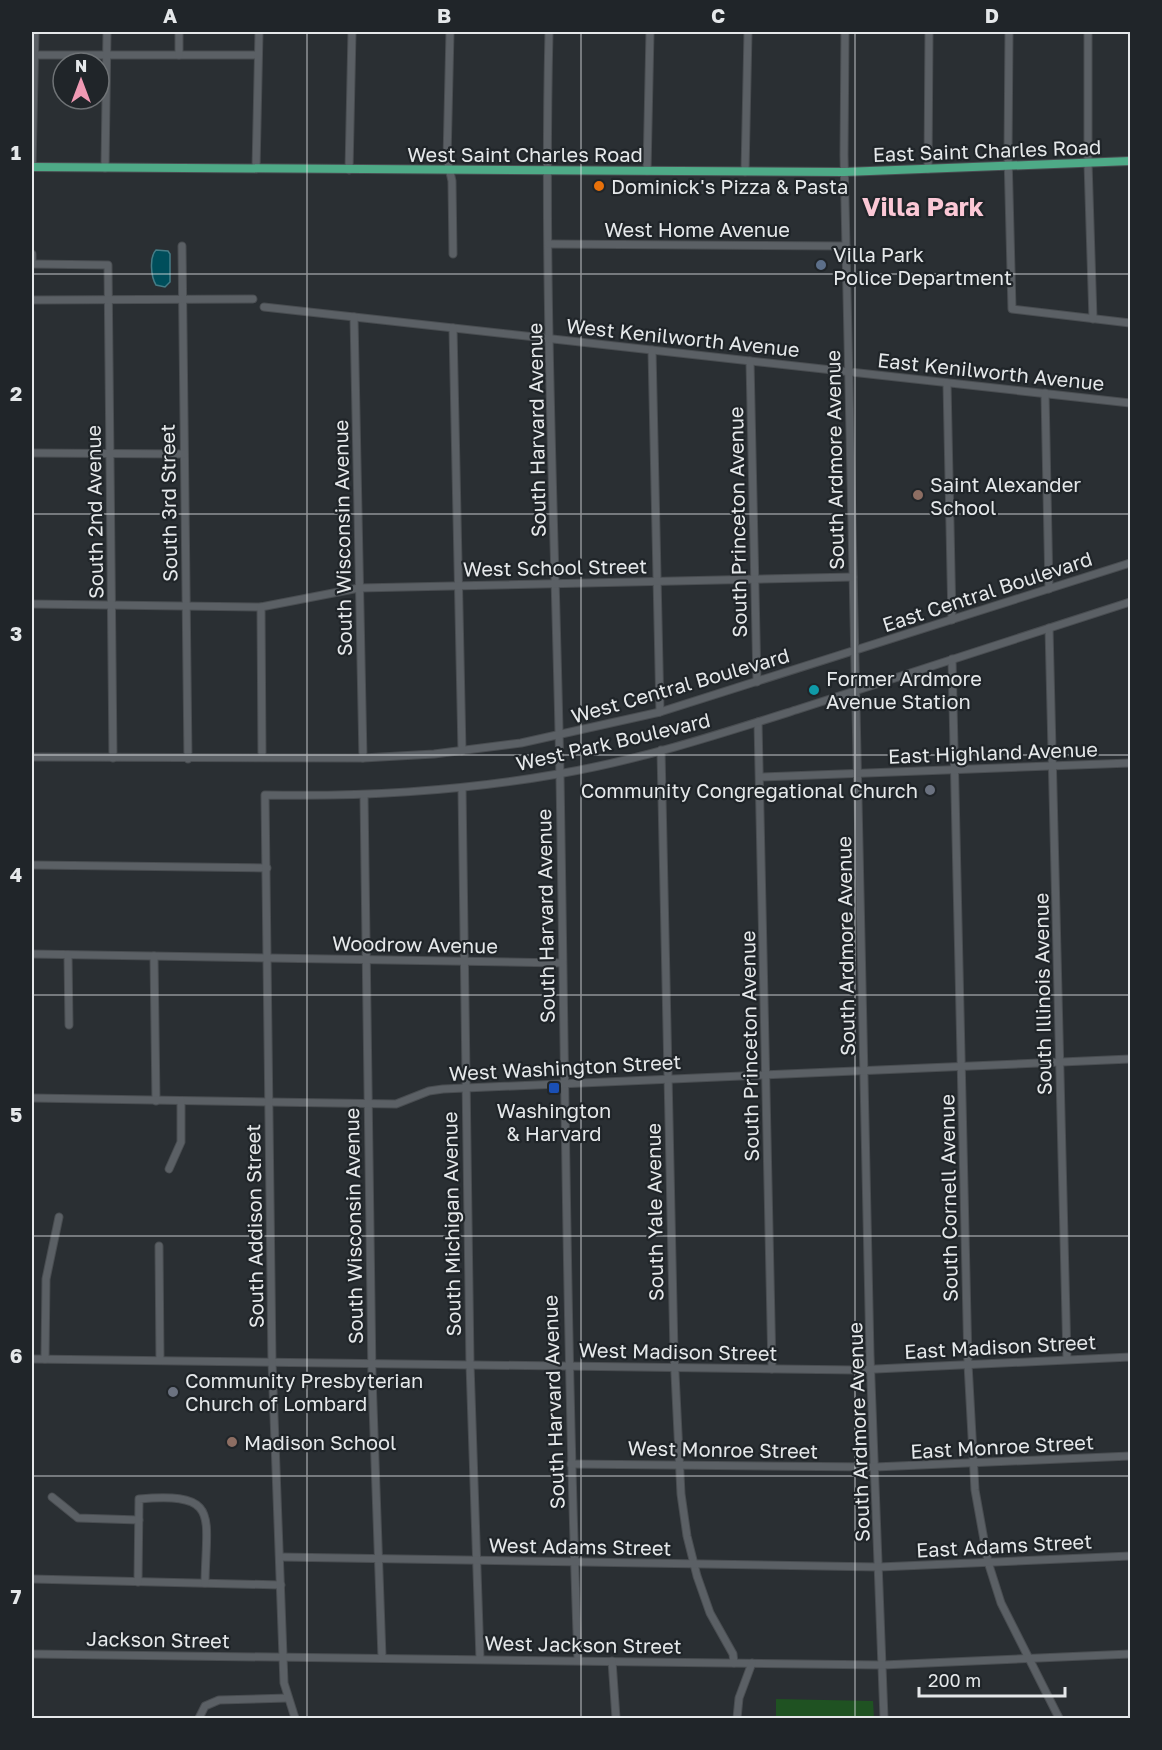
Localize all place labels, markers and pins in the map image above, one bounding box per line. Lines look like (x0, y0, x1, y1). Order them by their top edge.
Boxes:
place label: Dominick's Pizza & Pasta (611, 174, 848, 198)
marker: Dominick's Pizza & Pasta (592, 179, 606, 193)
place label: Villa Park Police Department (833, 242, 1012, 289)
marker: Villa Park Police Department (814, 258, 828, 272)
place label: Saint Alexander School (930, 472, 1081, 519)
marker: Saint Alexander School (911, 488, 925, 502)
place label: Former Ardmore Avenue Station (826, 666, 982, 713)
marker: Former Ardmore Avenue Station (807, 683, 821, 697)
place label: Community Congregational Church (581, 778, 918, 802)
marker: Community Congregational Church (923, 783, 937, 797)
marker: Washington & Harvard (547, 1081, 561, 1095)
place label: Washington & Harvard (497, 1098, 611, 1145)
place label: Community Presbyterian Church of Lombard (185, 1368, 423, 1415)
marker: Community Presbyterian Church of Lombard (166, 1385, 180, 1399)
place label: Madison School (244, 1430, 396, 1454)
marker: Madison School (225, 1435, 239, 1449)

